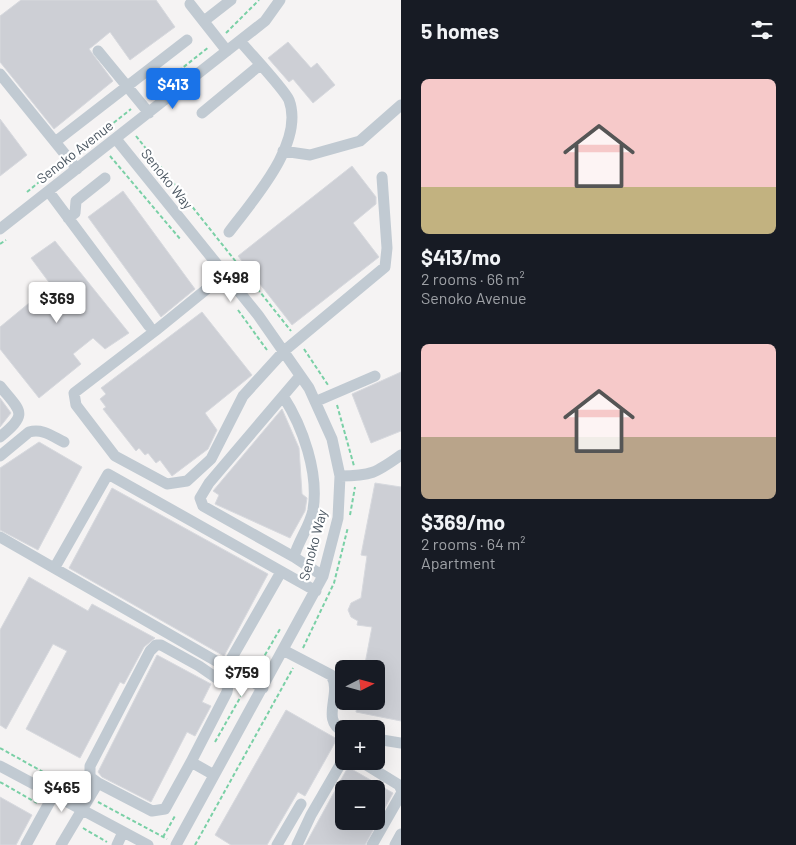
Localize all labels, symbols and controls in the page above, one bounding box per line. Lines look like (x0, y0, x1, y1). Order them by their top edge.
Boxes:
icon: filters (748, 16, 776, 44)
text: 5 homes (421, 18, 499, 43)
pin: $413 (143, 68, 203, 110)
text: $413 (157, 74, 189, 93)
icon: home (554, 111, 644, 201)
street label: Senoko Avenue (33, 116, 116, 187)
street label: Senoko Way (138, 145, 197, 213)
text: $413/mo (421, 244, 501, 269)
pin: $498 (201, 260, 261, 303)
text: $498 (213, 267, 249, 286)
text: 2 rooms · 66 m² (421, 269, 525, 288)
pin: $369 (27, 282, 87, 324)
text: $369 (40, 288, 74, 307)
text: Senoko Avenue (421, 288, 527, 307)
icon: home (554, 376, 644, 466)
street label: Senoko Way (295, 507, 330, 582)
text: $369/mo (421, 509, 505, 534)
text: 2 rooms · 64 m² (421, 534, 525, 553)
text: Apartment (421, 553, 496, 572)
pin: $759 (212, 656, 272, 698)
north arrow (335, 660, 385, 710)
map controls (335, 660, 385, 830)
text: $759 (225, 662, 259, 681)
button: + (335, 720, 385, 770)
pin: $465 (32, 770, 92, 813)
text: $465 (44, 777, 80, 796)
button: − (335, 780, 385, 830)

